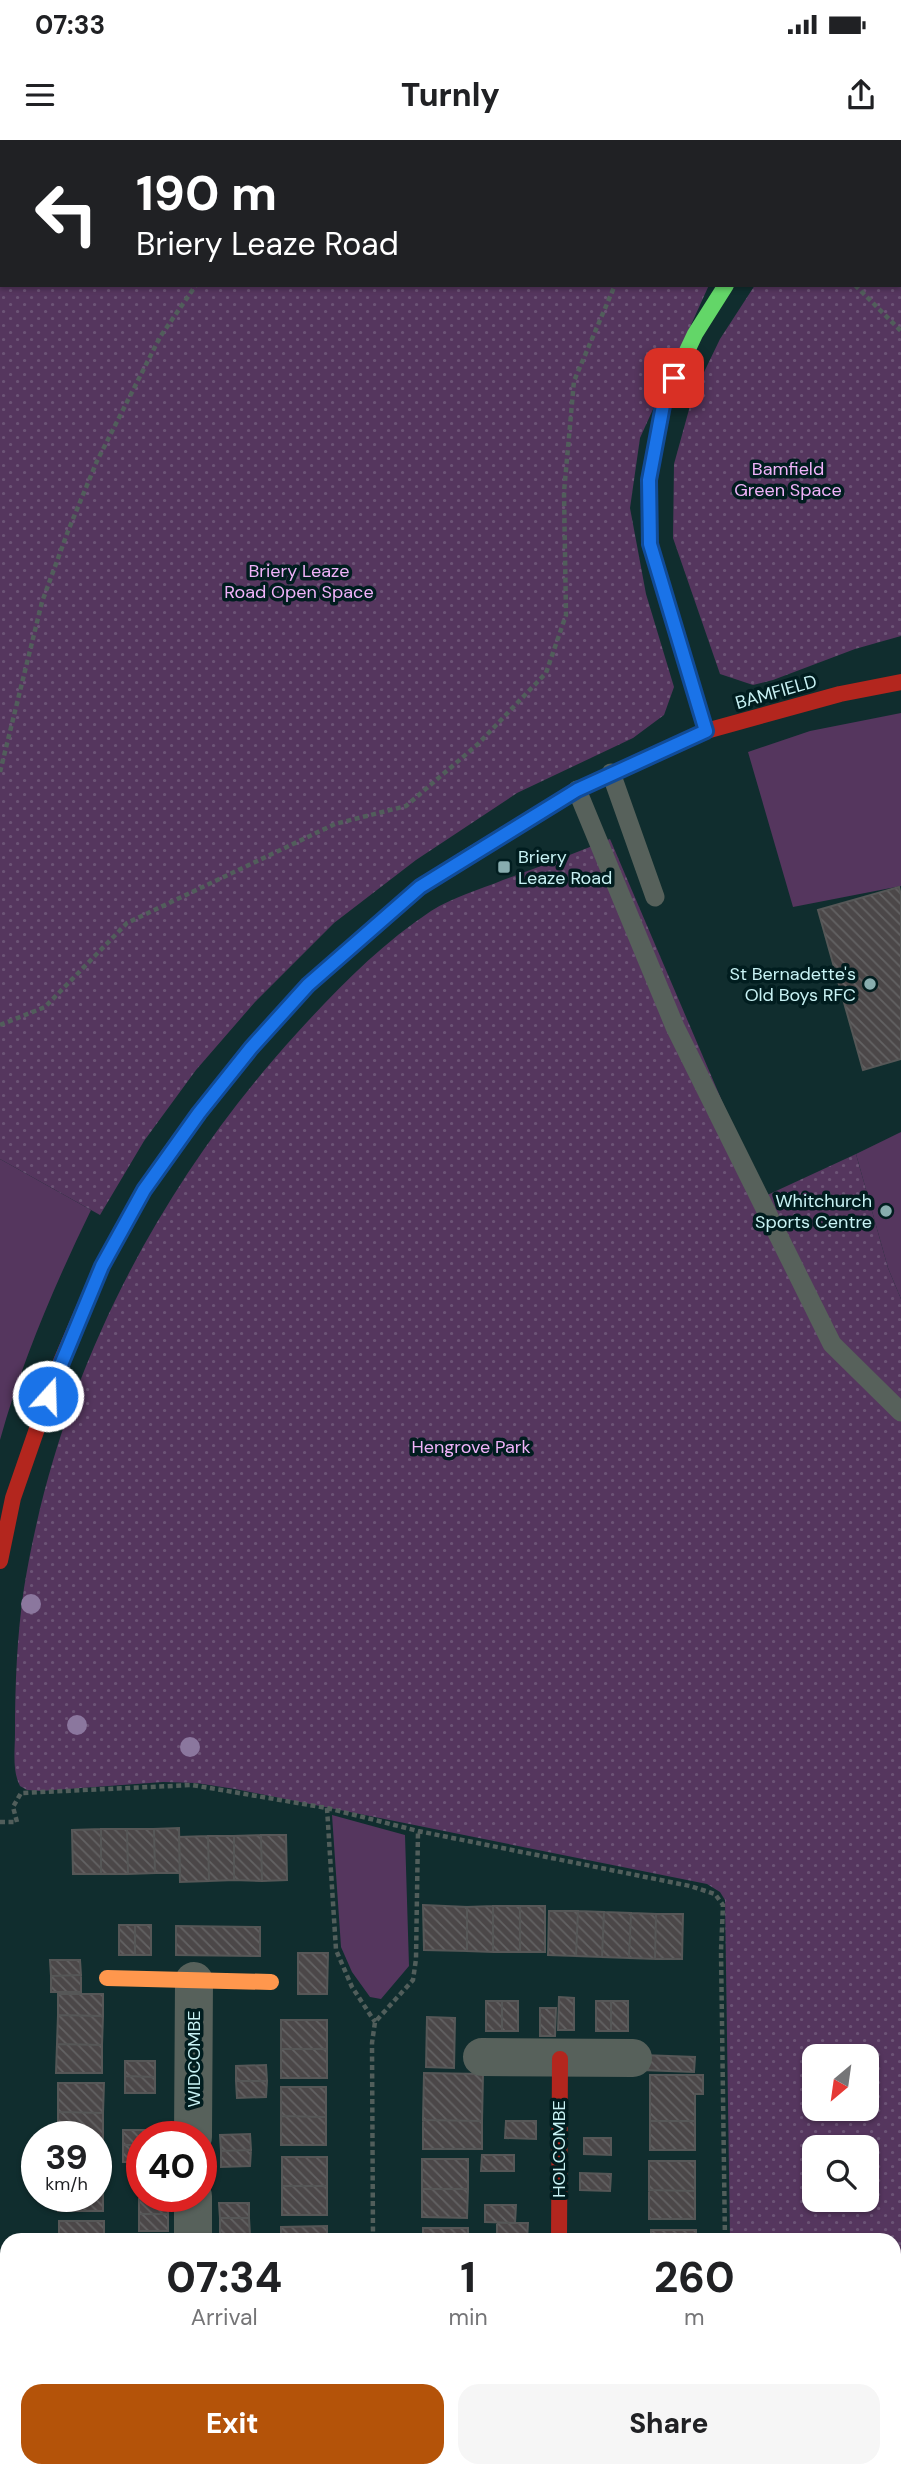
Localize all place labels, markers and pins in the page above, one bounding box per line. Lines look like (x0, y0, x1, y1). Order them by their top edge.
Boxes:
pin (644, 348, 704, 408)
place label: Briery Leaze Road (518, 845, 612, 890)
marker: Briery Leaze Road (496, 859, 512, 875)
place label: St Bernadette's Old Boys RFC (729, 962, 856, 1007)
marker: St Bernadette's Old Boys RFC (862, 976, 878, 992)
place label: Whitchurch Sports Centre (755, 1189, 872, 1234)
marker: Whitchurch Sports Centre (878, 1203, 894, 1219)

